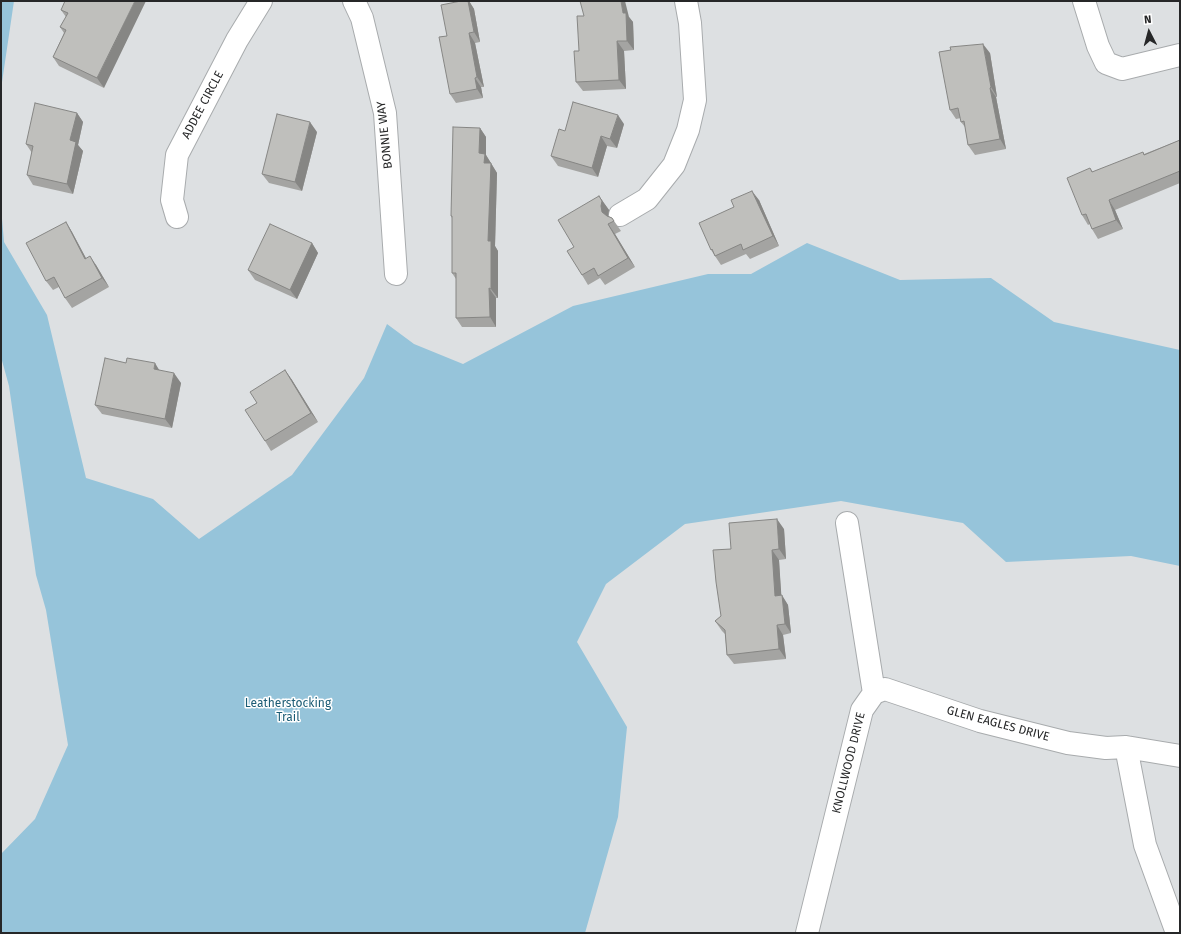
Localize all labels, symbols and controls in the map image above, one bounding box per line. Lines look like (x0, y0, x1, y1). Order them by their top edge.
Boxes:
north arrow (1129, 12, 1169, 52)
text: N (1143, 13, 1152, 26)
street label: ADDEE CIRCLE (179, 69, 227, 141)
street label: BONNIE WAY (374, 100, 396, 170)
park label: Leatherstocking Trail (245, 697, 331, 725)
street label: GLEN EAGLES DRIVE (945, 703, 1051, 745)
street label: KNOLLWOOD DRIVE (829, 711, 869, 815)

